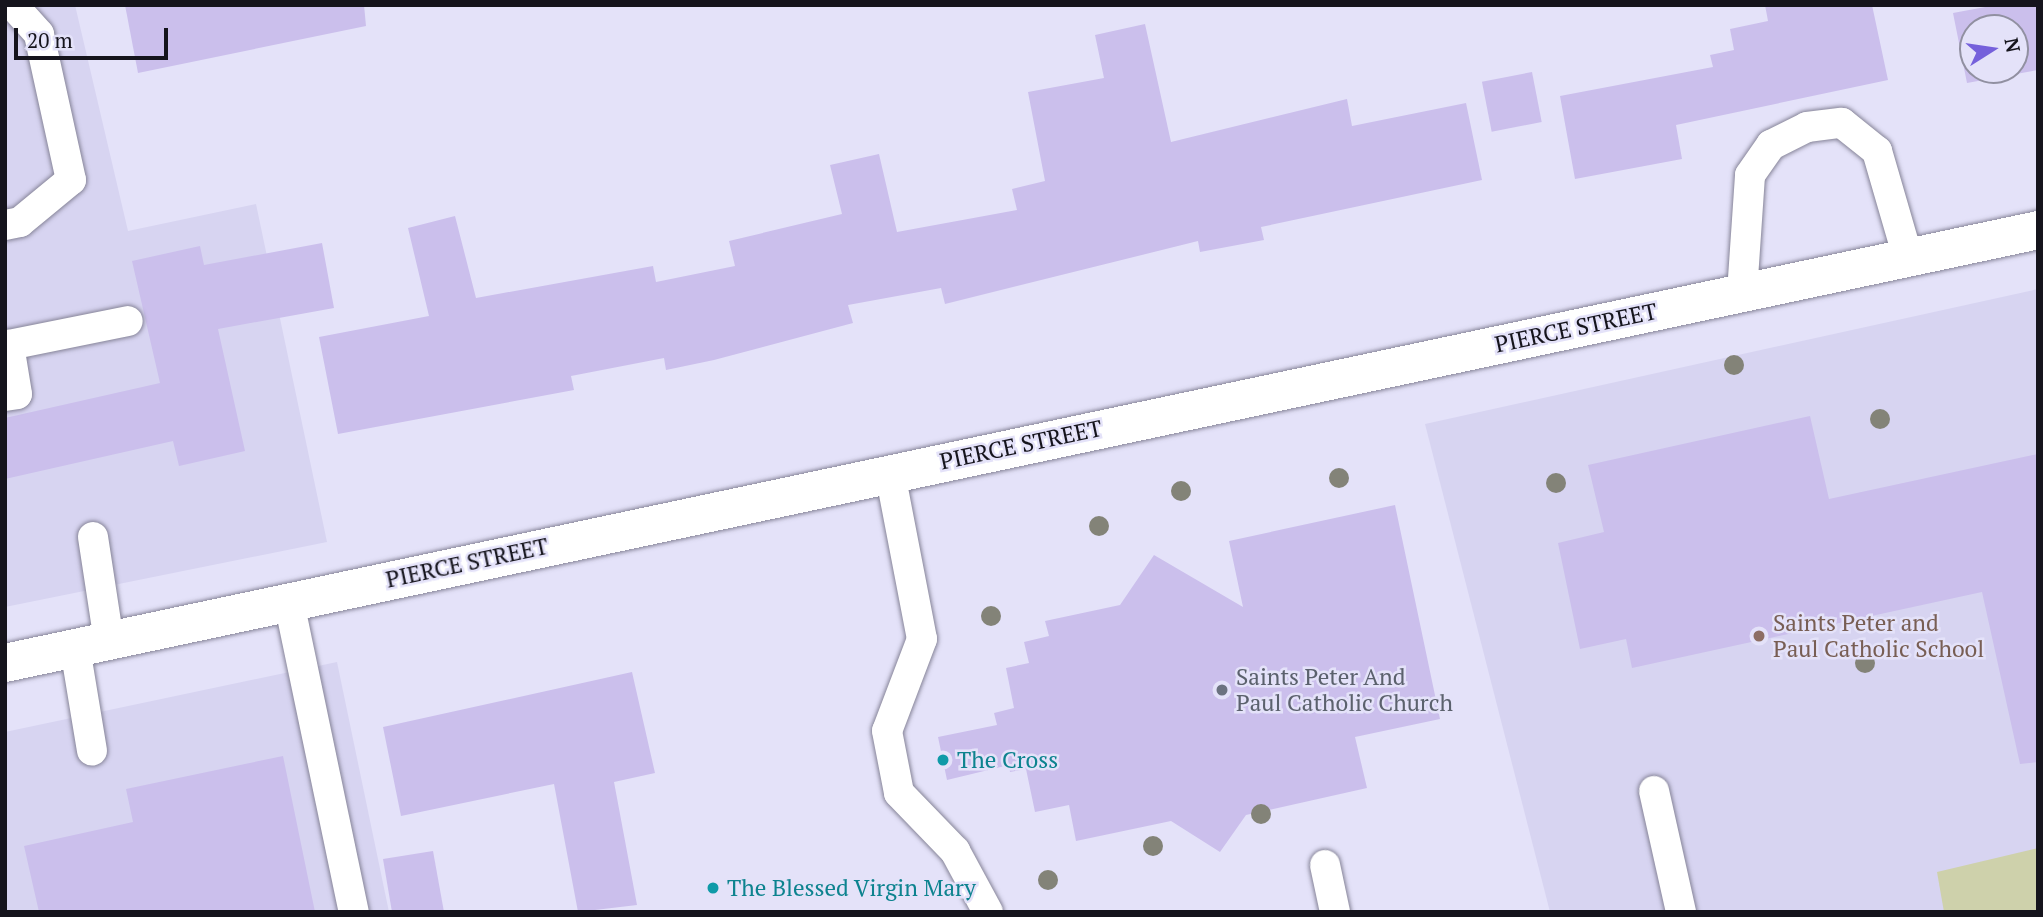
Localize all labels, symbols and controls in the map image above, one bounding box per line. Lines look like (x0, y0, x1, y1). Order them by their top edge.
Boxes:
scale bar (18, 14, 172, 58)
north arrow (1959, 14, 2029, 84)
text: 20 m (27, 26, 73, 54)
text: N (1999, 35, 2027, 55)
street label: PIERCE STREET (1492, 297, 1660, 359)
street label: PIERCE STREET (937, 414, 1105, 476)
street label: PIERCE STREET (383, 532, 551, 594)
place label: Saints Peter and Paul Catholic School (1773, 609, 1984, 663)
marker: Saints Peter and Paul Catholic School (1751, 628, 1767, 644)
place label: Saints Peter And Paul Catholic Church (1236, 663, 1453, 717)
marker: Saints Peter And Paul Catholic Church (1214, 682, 1230, 698)
place label: The Cross (957, 746, 1058, 774)
marker: The Cross (935, 752, 951, 768)
place label: The Blessed Virgin Mary (727, 874, 977, 902)
marker: The Blessed Virgin Mary (705, 880, 721, 896)

